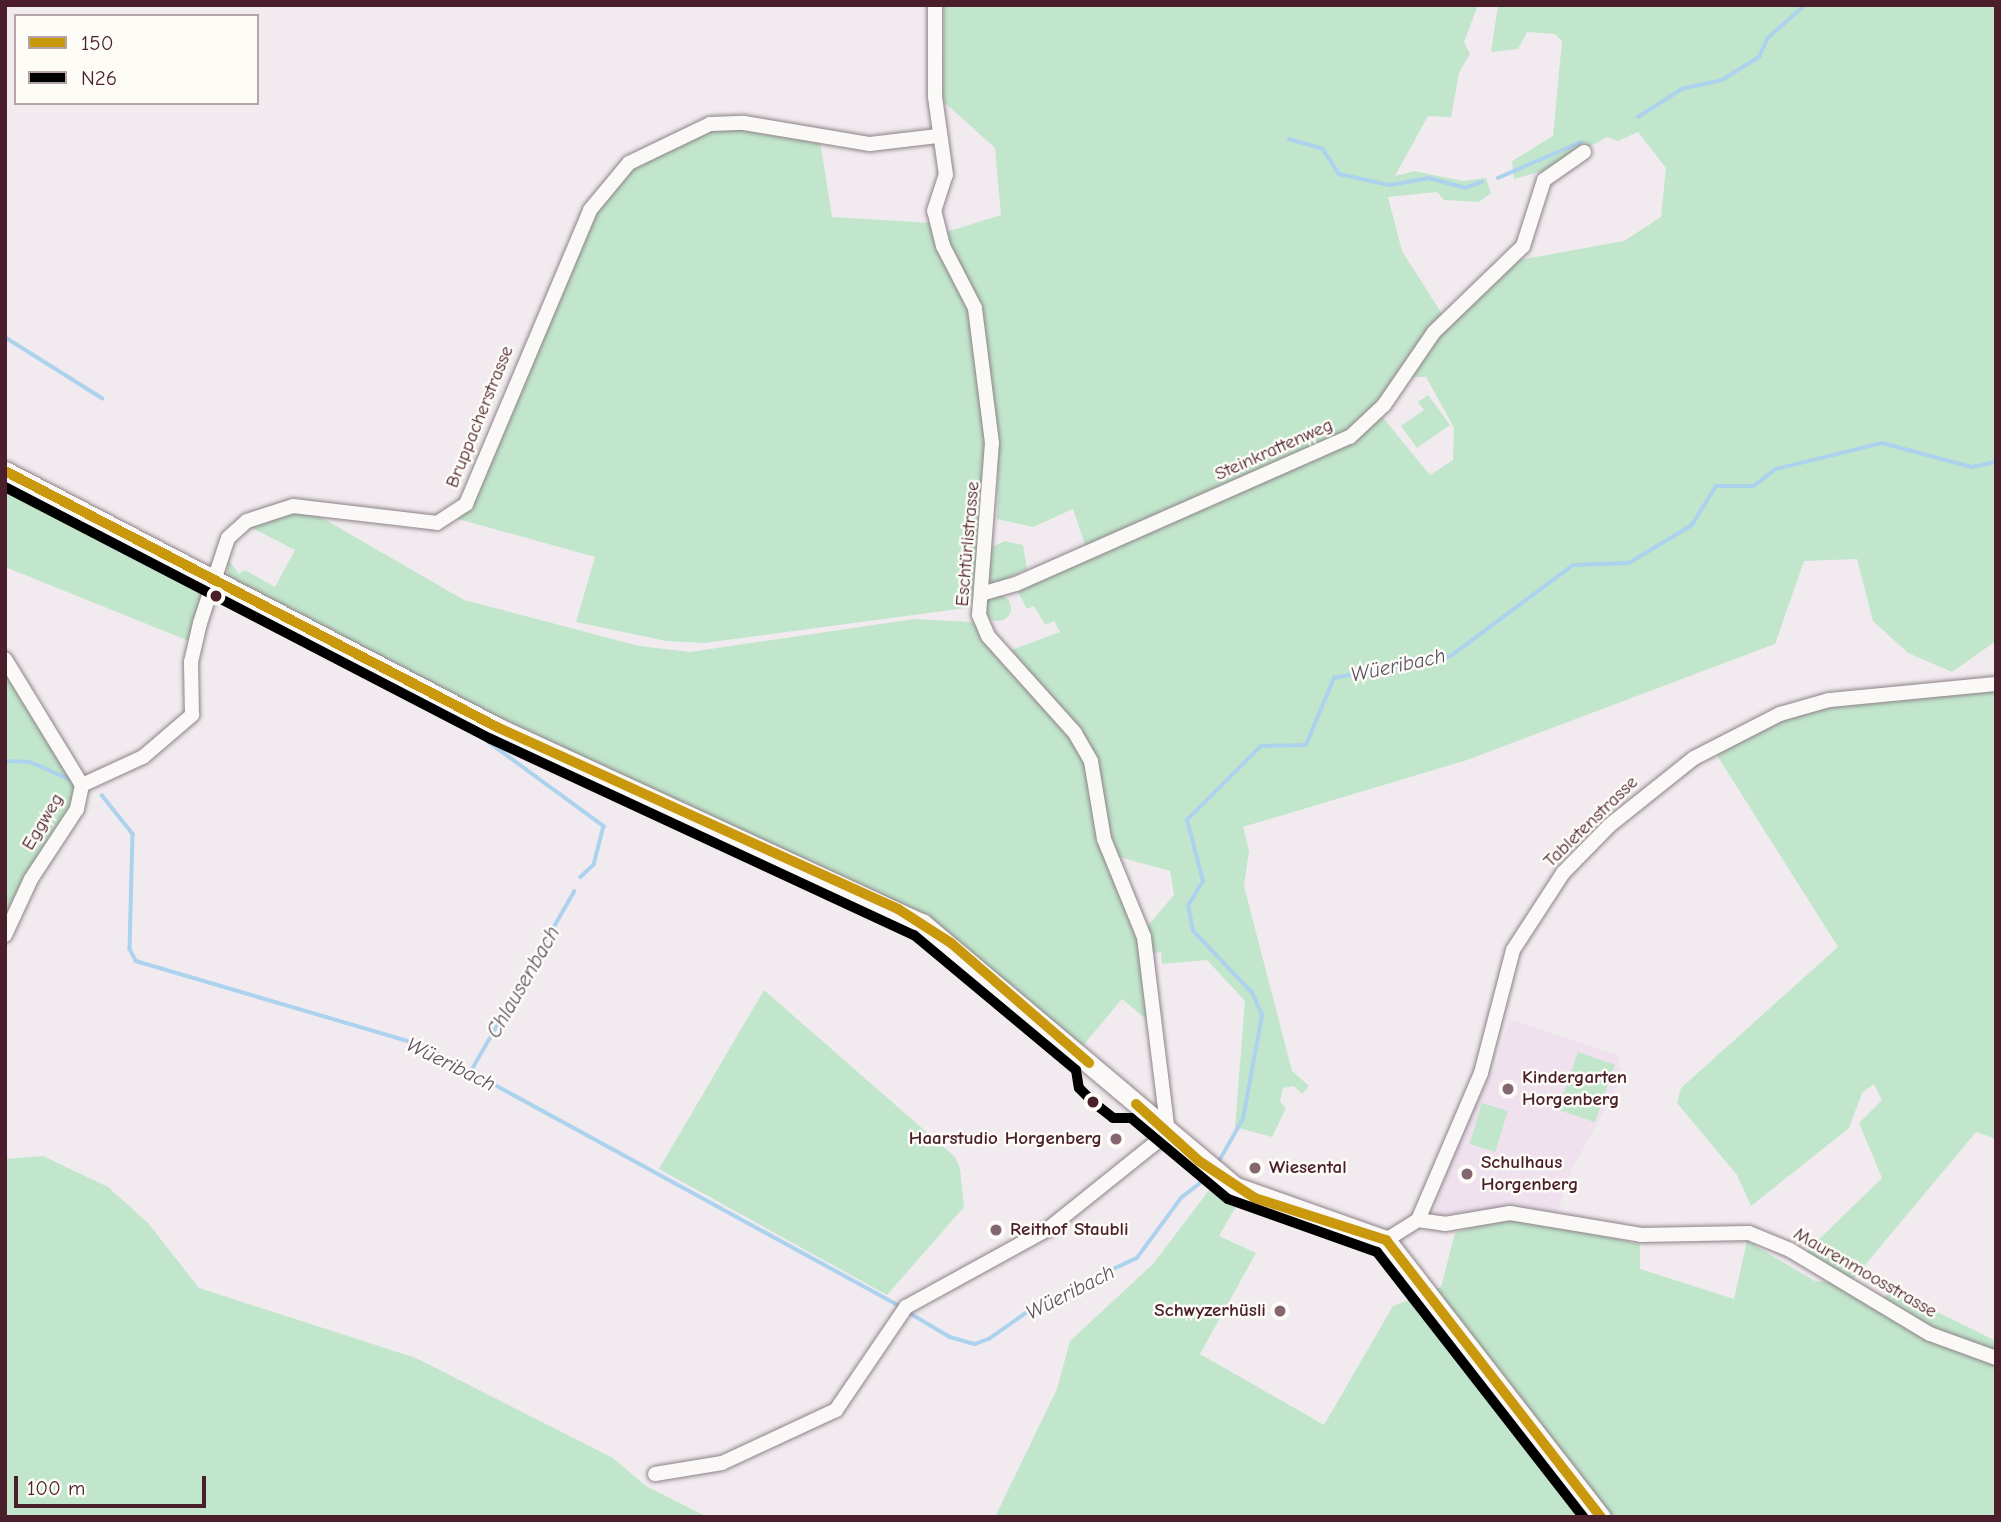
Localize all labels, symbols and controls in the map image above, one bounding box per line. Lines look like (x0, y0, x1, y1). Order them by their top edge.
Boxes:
legend (14, 14, 259, 105)
text: 150 (81, 31, 114, 55)
text: N26 (81, 66, 117, 90)
street label: Bruppacherstrasse (441, 343, 519, 491)
street label: Steinkrattenweg (1211, 414, 1337, 486)
street label: Eschtürlistrasse (951, 481, 985, 607)
unlabelled marker (209, 589, 223, 603)
water label: Wüeribach (1348, 643, 1448, 687)
street label: Tabletenstrasse (1539, 771, 1643, 873)
street label: Eggweg (17, 789, 69, 855)
water label: Chlausenbach (481, 922, 565, 1042)
water label: Wüeribach (402, 1032, 500, 1096)
place label: Kindergarten Horgenberg (1522, 1067, 1627, 1111)
marker: Kindergarten Horgenberg (1500, 1081, 1516, 1097)
unlabelled marker (1086, 1095, 1100, 1109)
place label: Haarstudio Horgenberg (909, 1128, 1102, 1150)
marker: Haarstudio Horgenberg (1108, 1131, 1124, 1147)
place label: Schulhaus Horgenberg (1481, 1152, 1578, 1196)
place label: Wiesental (1269, 1157, 1347, 1179)
marker: Wiesental (1247, 1160, 1263, 1176)
marker: Schulhaus Horgenberg (1459, 1166, 1475, 1182)
place label: Reithof Staubli (1010, 1219, 1129, 1241)
marker: Reithof Staubli (988, 1222, 1004, 1238)
street label: Maurenmoosstrasse (1789, 1223, 1941, 1323)
water label: Wüeribach (1021, 1259, 1119, 1325)
place label: Schwyzerhüsli (1154, 1300, 1266, 1322)
marker: Schwyzerhüsli (1272, 1303, 1288, 1319)
scale bar (18, 1462, 210, 1506)
text: 100 m (27, 1476, 85, 1500)

